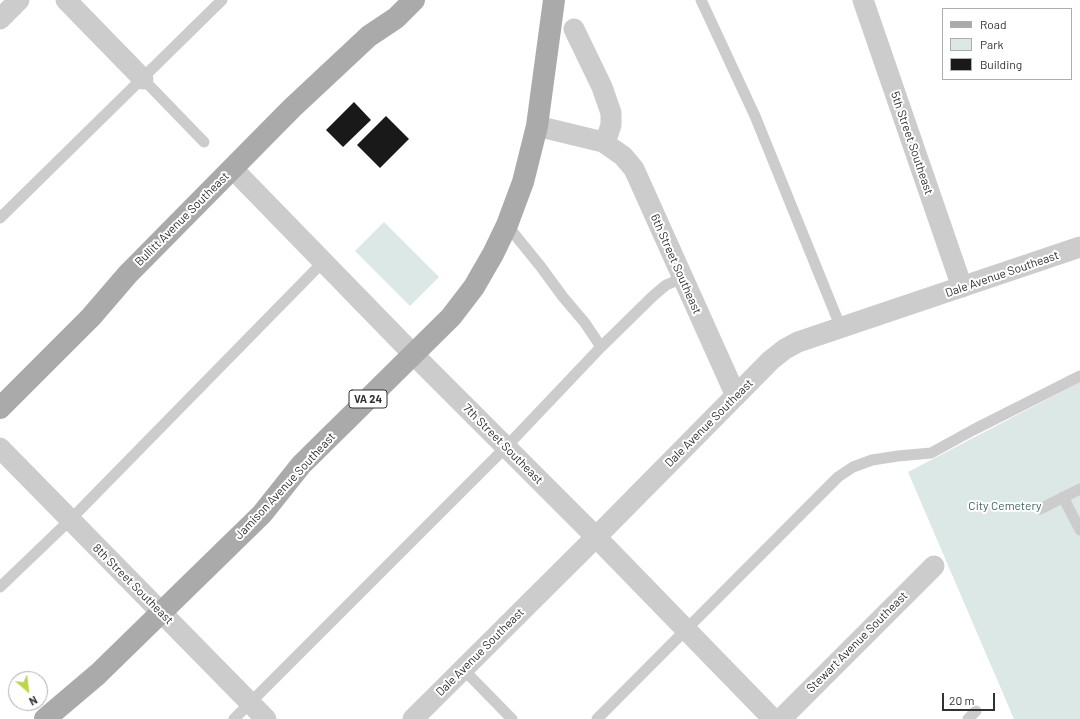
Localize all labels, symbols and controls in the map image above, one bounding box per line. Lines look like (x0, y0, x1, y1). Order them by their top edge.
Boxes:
legend (942, 8, 1072, 80)
text: Road (980, 17, 1007, 31)
text: Park (980, 37, 1004, 51)
text: Building (980, 57, 1022, 71)
street label: 5th Street Southeast (888, 90, 936, 196)
street label: Bullitt Avenue Southeast (132, 169, 232, 269)
street label: 6th Street Southeast (647, 212, 705, 316)
street label: Dale Avenue Southeast (943, 248, 1061, 300)
street label: Dale Avenue Southeast (662, 376, 756, 470)
road number: VA 24 (349, 390, 387, 408)
street label: 7th Street Southeast (460, 401, 546, 487)
street label: Jamison Avenue Southeast (232, 429, 338, 543)
park label: City Cemetery (968, 499, 1042, 513)
street label: 8th Street Southeast (90, 541, 176, 627)
street label: Stewart Avenue Southeast (803, 588, 911, 696)
street label: Dale Avenue Southeast (433, 605, 527, 699)
north arrow (8, 671, 48, 711)
scale bar (944, 685, 997, 711)
text: 20 m (949, 693, 975, 707)
text: N (27, 694, 40, 709)

